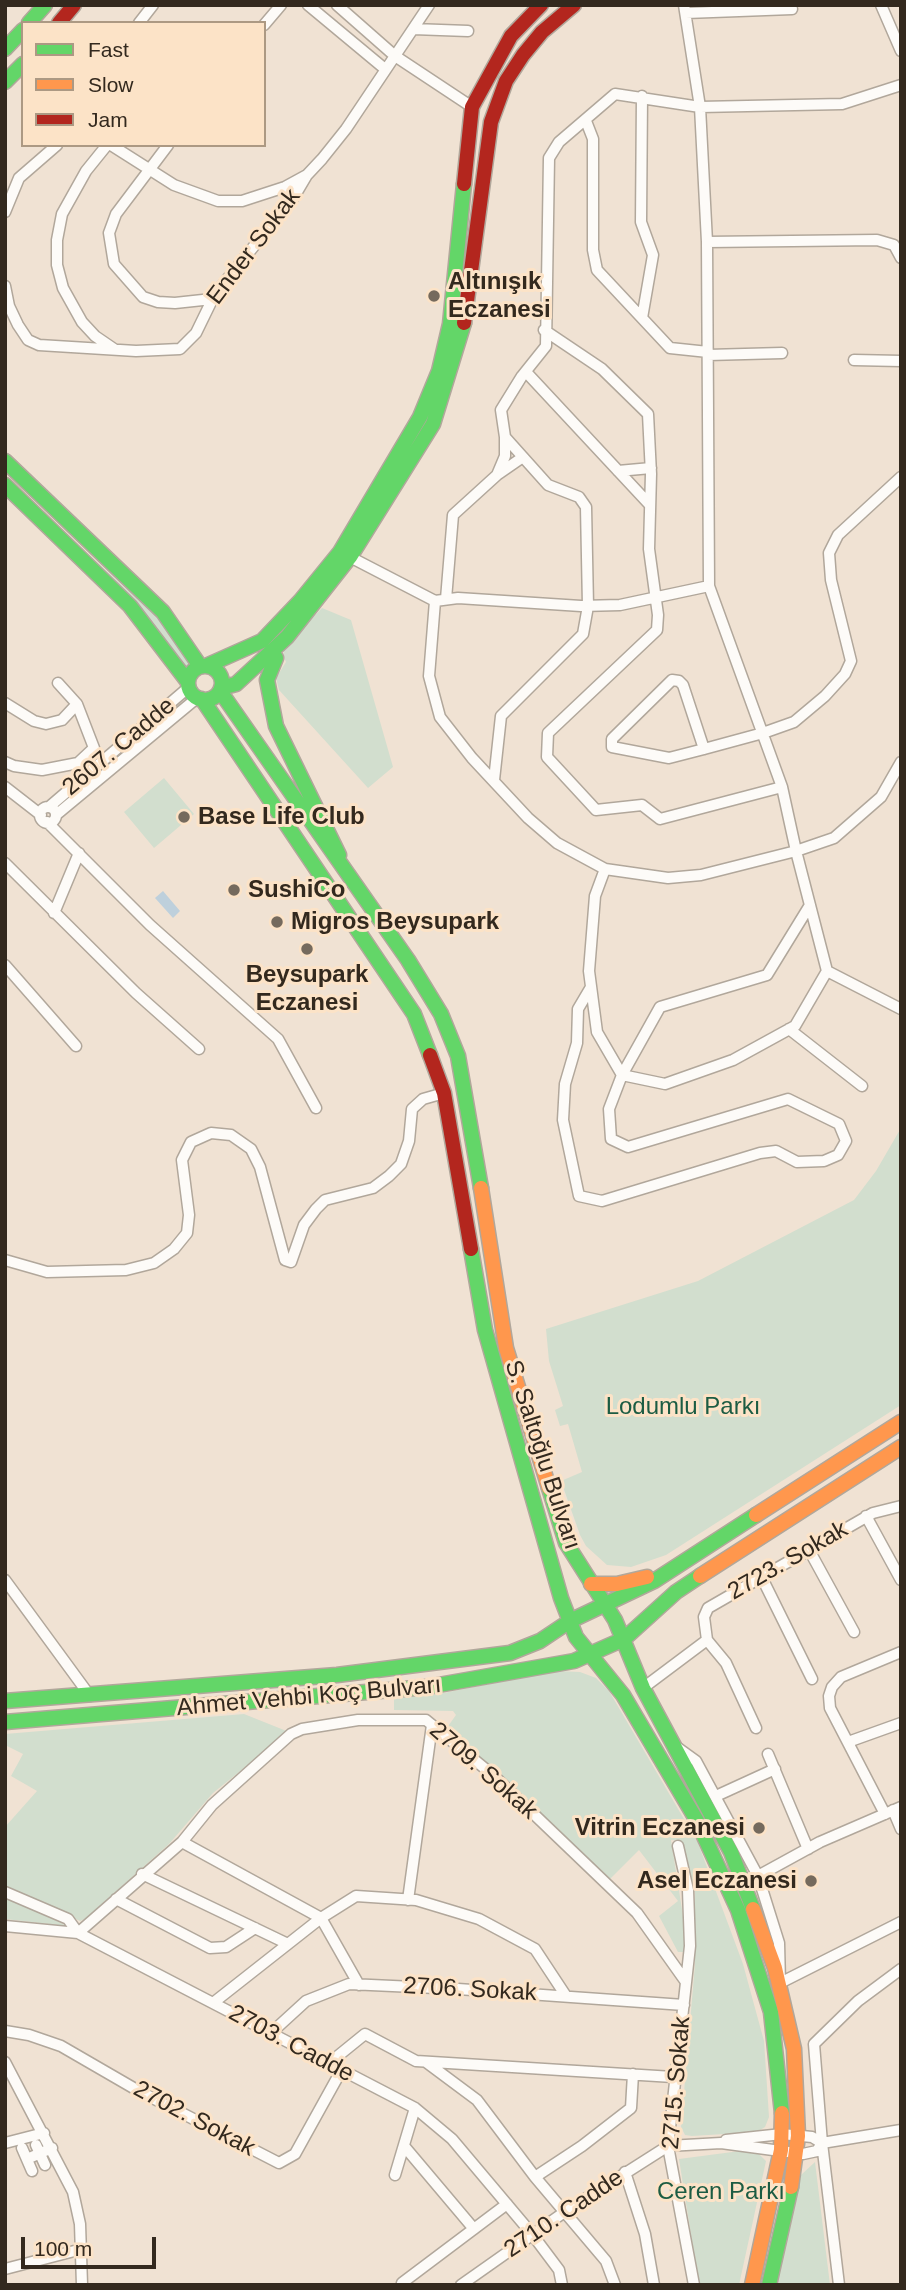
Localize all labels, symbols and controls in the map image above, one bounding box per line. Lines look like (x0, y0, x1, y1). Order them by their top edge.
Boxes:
legend (21, 21, 266, 147)
text: Fast (88, 38, 129, 61)
text: Slow (88, 73, 134, 96)
text: Jam (88, 108, 128, 131)
street label: Ender Sokak (201, 183, 307, 311)
place label: Altınışık Eczanesi (448, 268, 551, 324)
marker: Altınışık Eczanesi (426, 288, 442, 304)
street label: 2607. Cadde (57, 692, 181, 802)
place label: Base Life Club (198, 803, 365, 831)
marker: Base Life Club (176, 809, 192, 825)
place label: SushiCo (248, 876, 345, 904)
marker: SushiCo (226, 882, 242, 898)
place label: Migros Beysupark (291, 908, 499, 936)
marker: Migros Beysupark (269, 914, 285, 930)
marker: Beysupark Eczanesi (299, 941, 315, 957)
place label: Beysupark Eczanesi (246, 961, 368, 1017)
street label: S. Saltoğlu Bulvarı (498, 1357, 586, 1553)
park label: Lodumlu Parkı (606, 1393, 760, 1421)
street label: 2723. Sokak (723, 1515, 853, 1607)
street label: Ahmet Vehbi Koç Bulvarı (176, 1671, 442, 1723)
street label: 2709. Sokak (423, 1716, 543, 1826)
place label: Vitrin Eczanesi (575, 1814, 745, 1842)
marker: Vitrin Eczanesi (751, 1820, 767, 1836)
place label: Asel Eczanesi (637, 1867, 797, 1895)
marker: Asel Eczanesi (803, 1873, 819, 1889)
street label: 2706. Sokak (403, 1972, 537, 2008)
street label: 2703. Cadde (224, 1999, 358, 2089)
street label: 2715. Sokak (657, 2015, 697, 2151)
street label: 2702. Sokak (128, 2075, 260, 2163)
street label: 2710. Cadde (499, 2164, 629, 2264)
park label: Ceren Parkı (657, 2178, 785, 2206)
scale bar (24, 2224, 159, 2268)
text: 100 m (34, 2237, 92, 2260)

